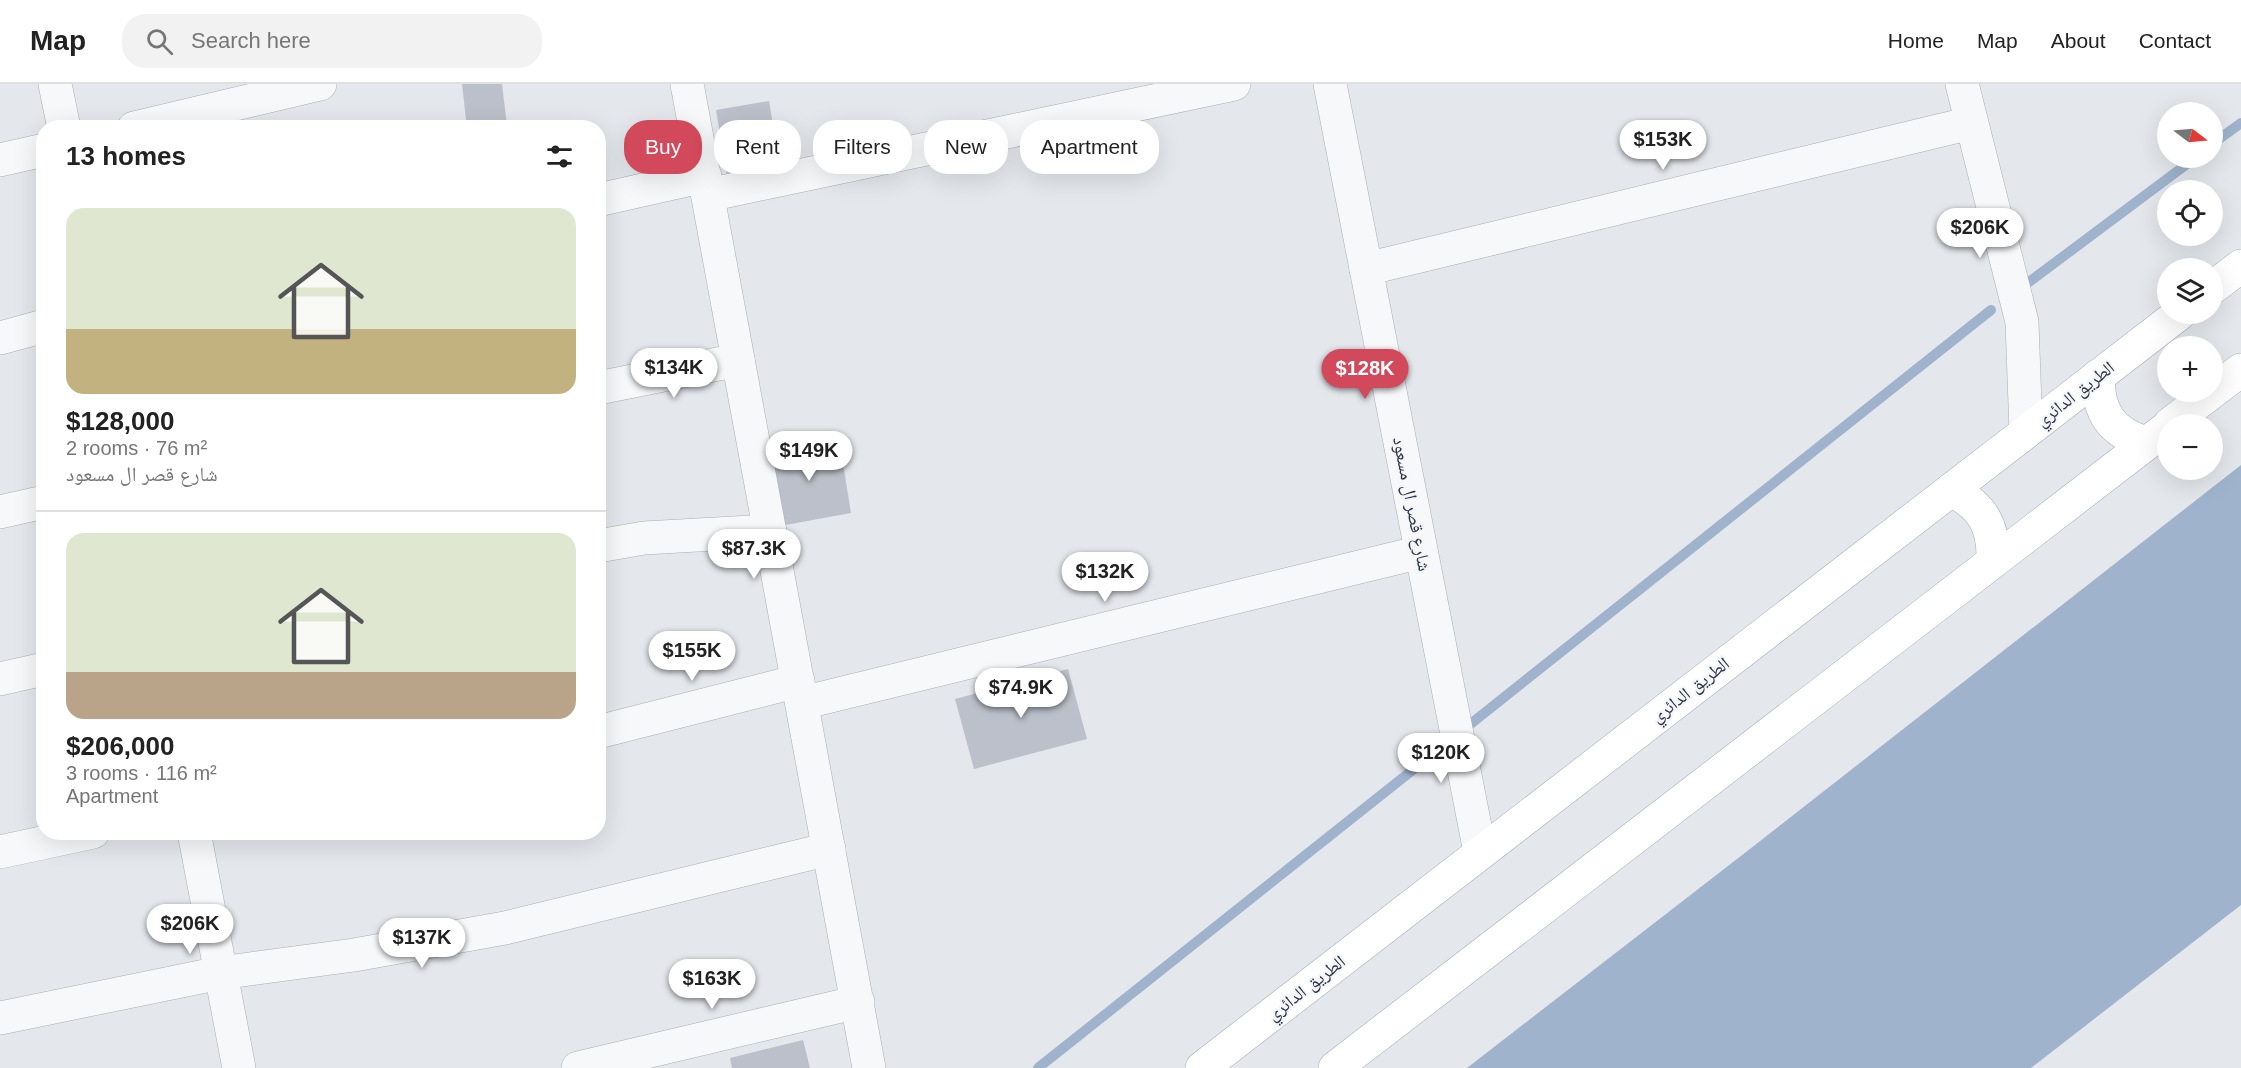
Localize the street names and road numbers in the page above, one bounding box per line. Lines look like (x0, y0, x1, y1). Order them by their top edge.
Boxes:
street label: الطريق الدائري (2032, 357, 2121, 434)
street label: شارع قصر ال مسعود (1388, 435, 1435, 573)
street label: الطريق الدائري (1647, 653, 1736, 730)
street label: الطريق الدائري (1263, 951, 1352, 1028)

